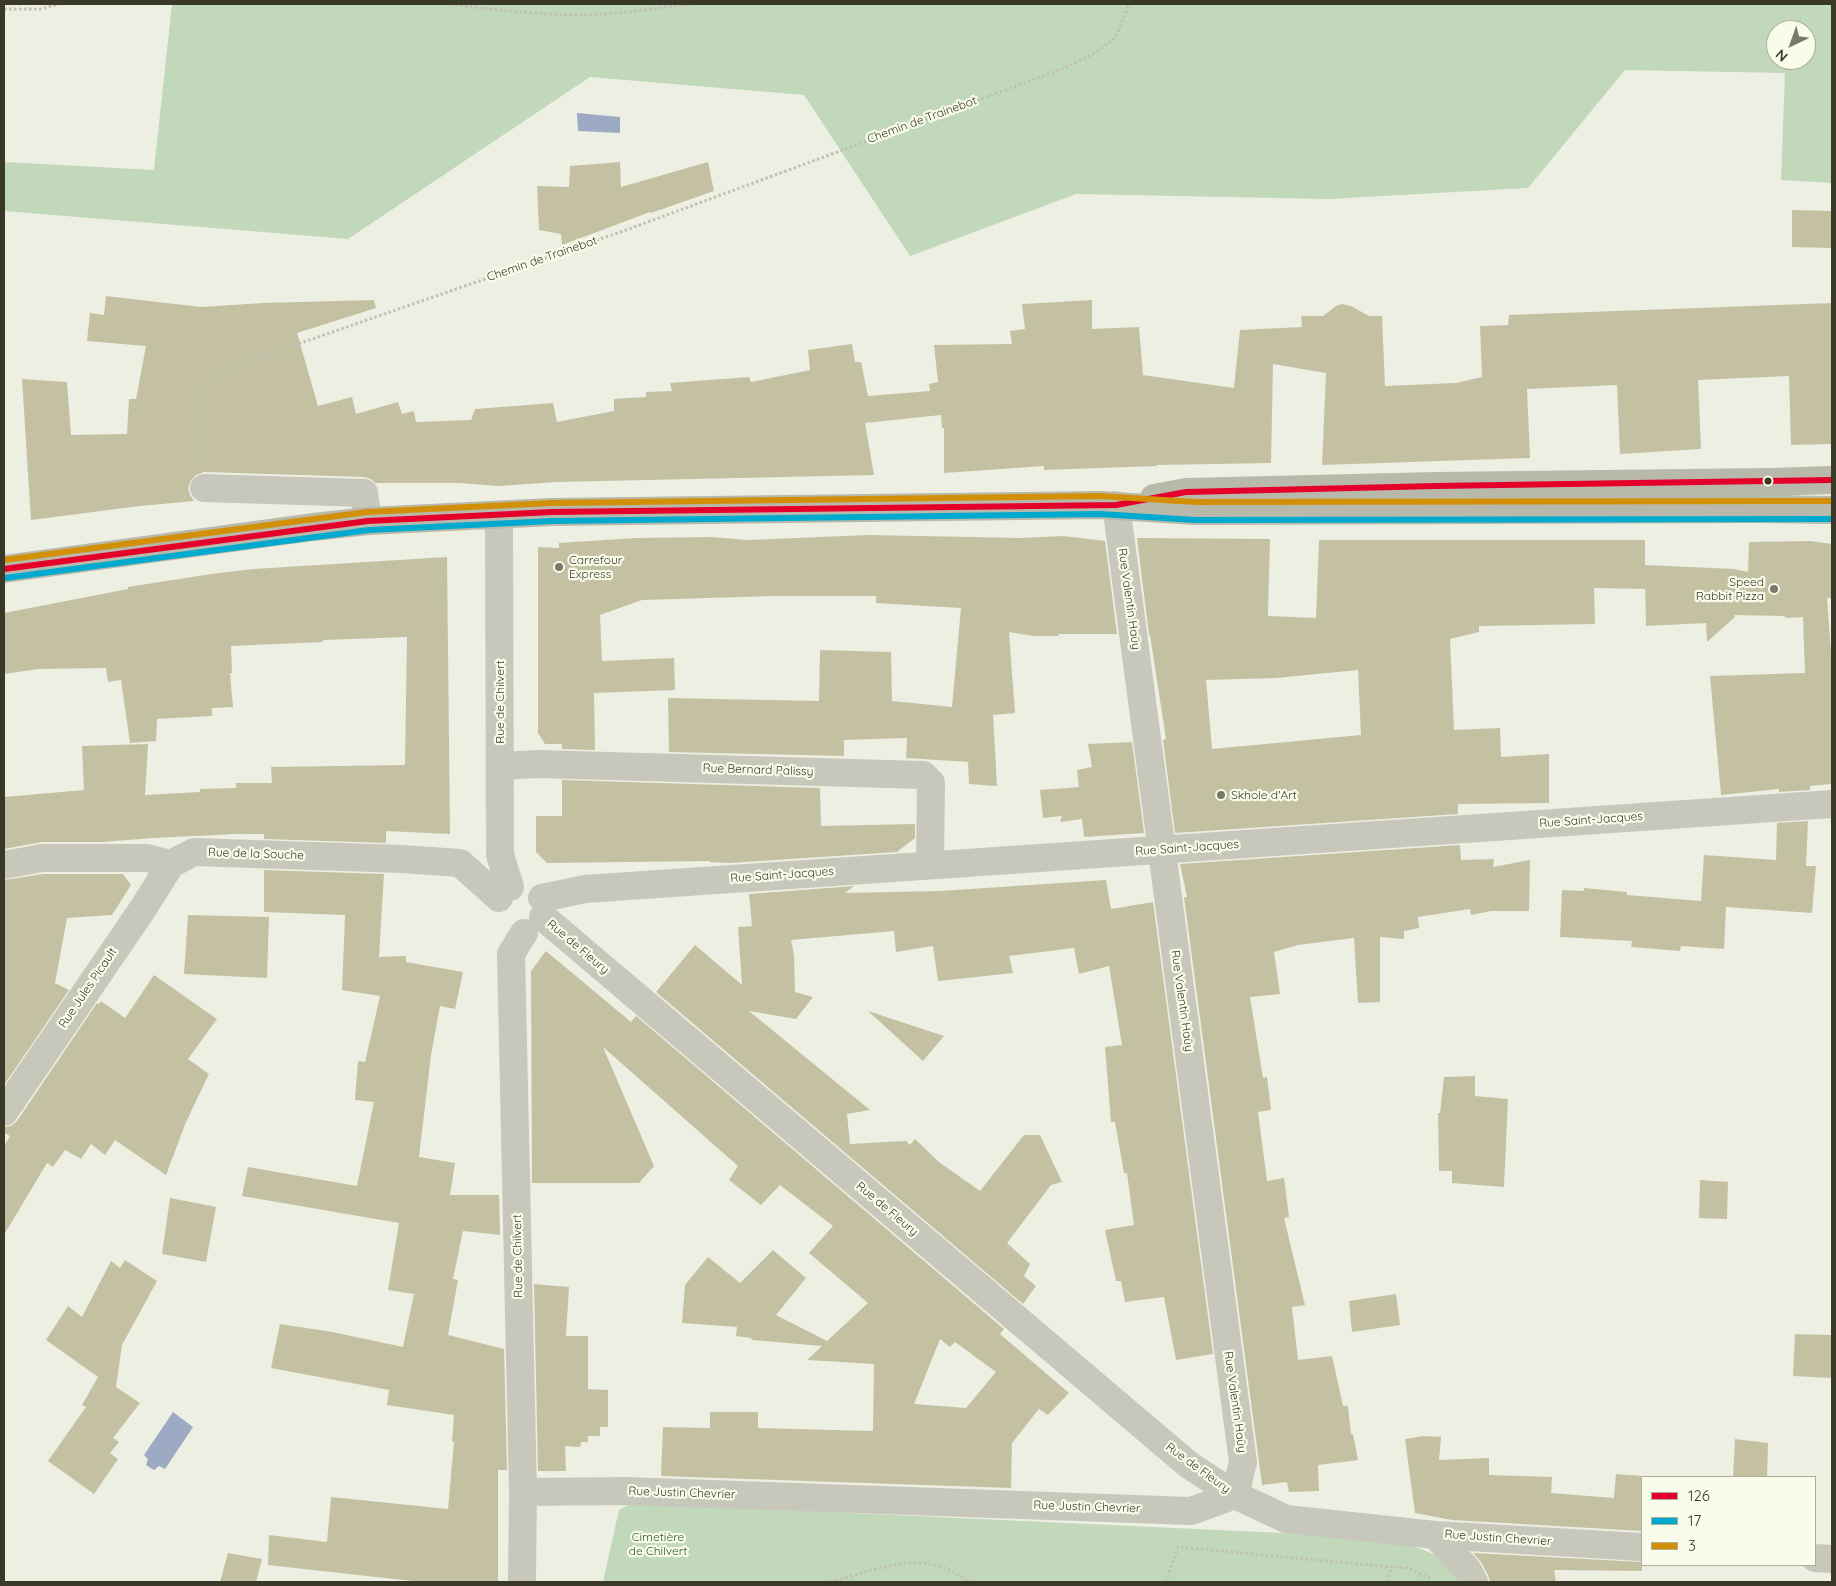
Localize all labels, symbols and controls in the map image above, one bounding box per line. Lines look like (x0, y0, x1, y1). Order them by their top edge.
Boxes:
north arrow (1766, 20, 1816, 70)
text: N (1772, 45, 1791, 66)
street label: Chemin de Trainebot (865, 93, 979, 147)
street label: Chemin de Trainebot (485, 233, 599, 285)
unlabelled marker (1763, 476, 1773, 486)
street label: Rue Valentin Haüy (1115, 547, 1143, 651)
place label: Carrefour Express (569, 553, 622, 581)
marker: Carrefour Express (553, 561, 565, 573)
place label: Speed Rabbit Pizza (1696, 575, 1764, 603)
marker: Speed Rabbit Pizza (1768, 583, 1780, 595)
street label: Rue de Chilvert (493, 660, 507, 744)
street label: Rue Bernard Palissy (702, 761, 814, 779)
place label: Skhole d'Art (1231, 788, 1297, 802)
marker: Skhole d'Art (1215, 789, 1227, 801)
street label: Rue Saint-Jacques (1539, 809, 1643, 831)
street label: Rue Saint-Jacques (1135, 837, 1239, 859)
street label: Rue de la Souche (208, 845, 304, 863)
street label: Rue Saint-Jacques (730, 864, 834, 886)
street label: Rue de Fleury (544, 917, 612, 977)
street label: Rue Jules Picault (56, 945, 120, 1031)
street label: Rue Valentin Haüy (1168, 949, 1196, 1053)
street label: Rue de Fleury (853, 1179, 921, 1239)
street label: Rue de Chilvert (510, 1214, 526, 1298)
street label: Rue Valentin Haüy (1221, 1350, 1249, 1454)
street label: Rue de Fleury (1163, 1440, 1233, 1496)
legend (1641, 1476, 1816, 1566)
street label: Rue Justin Chevrier (628, 1484, 736, 1502)
text: 126 (1688, 1486, 1710, 1505)
street label: Rue Justin Chevrier (1033, 1498, 1141, 1516)
text: 17 (1688, 1511, 1701, 1530)
street label: Rue Justin Chevrier (1444, 1527, 1552, 1549)
park label: Cimetière de Chilvert (629, 1530, 687, 1558)
text: 3 (1688, 1536, 1696, 1555)

